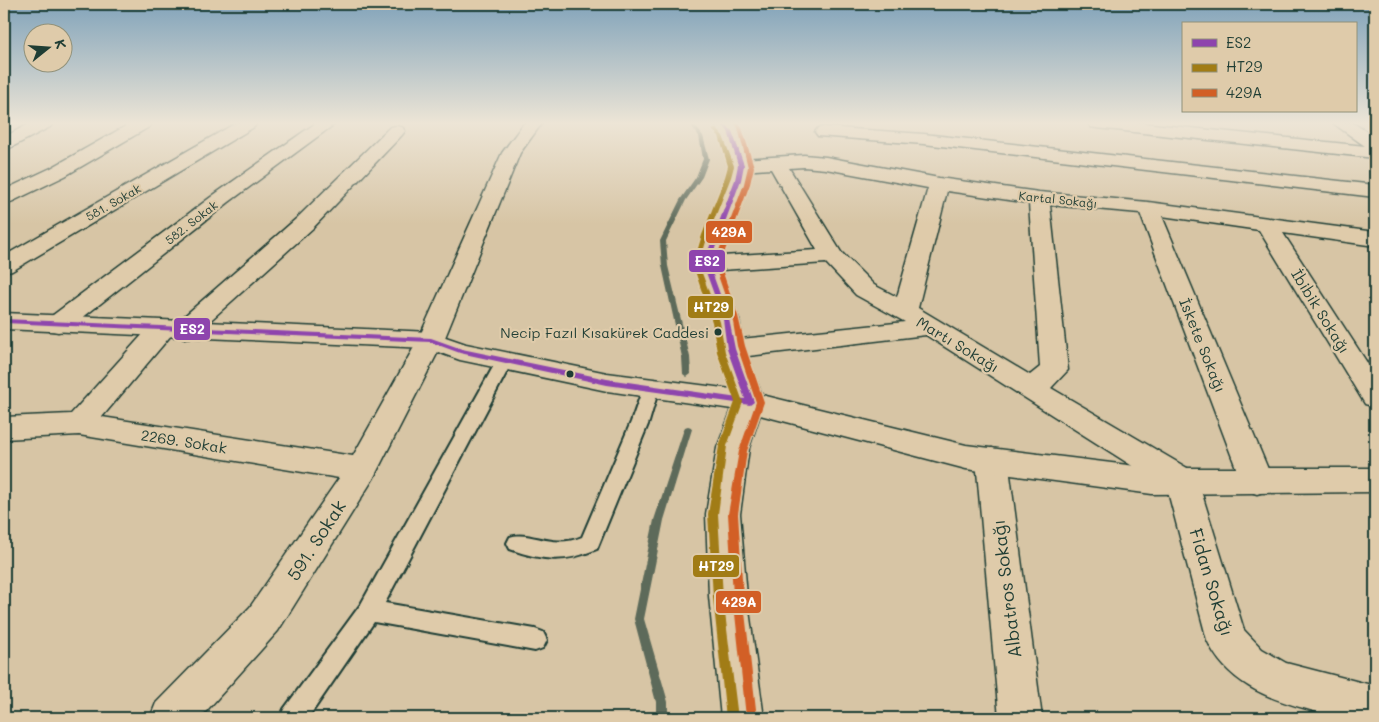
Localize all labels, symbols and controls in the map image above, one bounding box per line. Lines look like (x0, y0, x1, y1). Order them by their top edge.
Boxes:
north arrow (22, 22, 72, 72)
legend (1182, 22, 1356, 112)
text: ES2 (1226, 32, 1251, 52)
text: K (50, 37, 71, 51)
text: HT29 (1226, 56, 1262, 76)
text: 429A (1226, 82, 1262, 102)
street label: 581. Sokak (83, 180, 143, 224)
street label: Kartal Sokağı (1018, 187, 1098, 211)
street label: 582. Sokak (161, 196, 221, 248)
line badge: 429A (705, 220, 753, 244)
text: 429A (712, 222, 747, 241)
line badge: ES2 (688, 249, 726, 273)
text: ES2 (694, 251, 720, 270)
street label: İbibik Sokağı (1287, 265, 1355, 357)
line badge: HT29 (687, 295, 734, 319)
street label: İskete Sokağı (1175, 295, 1231, 395)
text: HT29 (693, 297, 729, 316)
street label: Martı Sokağı (913, 311, 1003, 377)
line badge: ES2 (173, 317, 211, 341)
text: ES2 (179, 319, 205, 338)
place label: Necip Fazıl Kısakürek Caddesi (500, 323, 709, 342)
marker: Necip Fazıl Kısakürek Caddesi (713, 327, 723, 337)
unlabelled marker (565, 369, 575, 379)
street label: 2269. Sokak (140, 424, 228, 458)
street label: 591. Sokak (281, 495, 351, 585)
street label: Albatros Sokağı (986, 518, 1026, 660)
street label: Fidan Sokağı (1184, 525, 1240, 639)
line badge: HT29 (692, 554, 740, 578)
text: HT29 (698, 556, 734, 575)
line badge: 429A (715, 590, 762, 614)
text: 429A (722, 592, 757, 611)

